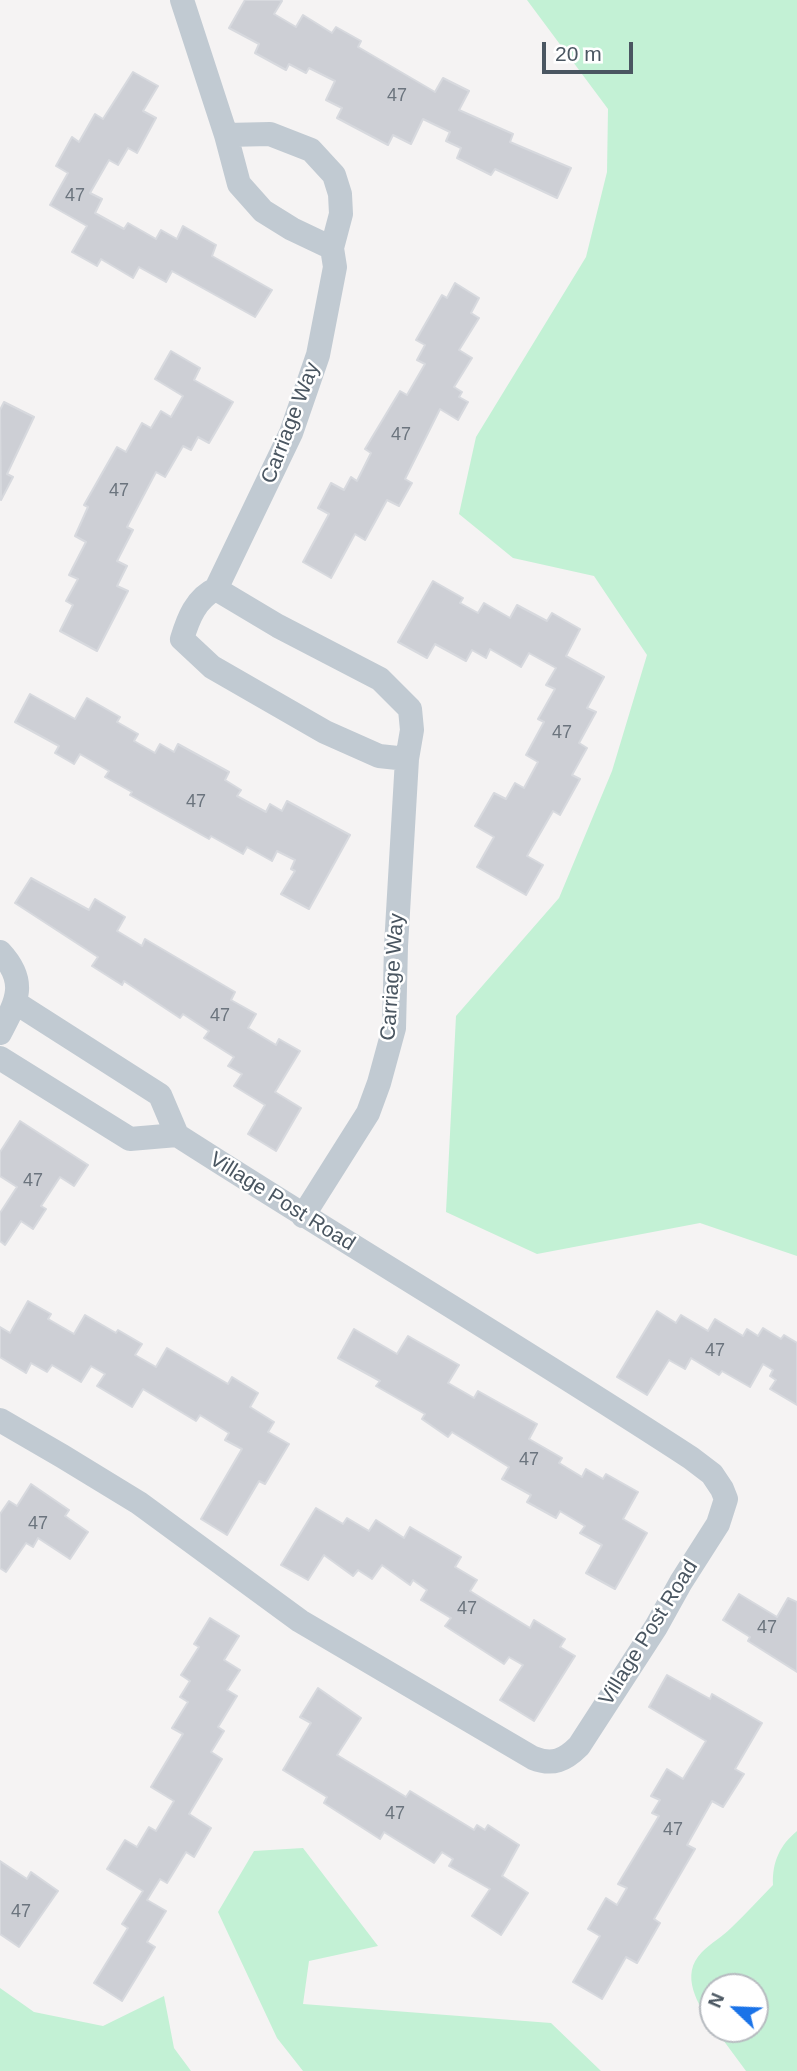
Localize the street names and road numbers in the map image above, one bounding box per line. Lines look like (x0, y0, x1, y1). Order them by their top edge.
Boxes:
street label: Carriage Way (256, 359, 326, 487)
street label: Carriage Way (376, 912, 410, 1042)
street label: Village Post Road (205, 1147, 359, 1257)
street label: Village Post Road (594, 1556, 704, 1710)

